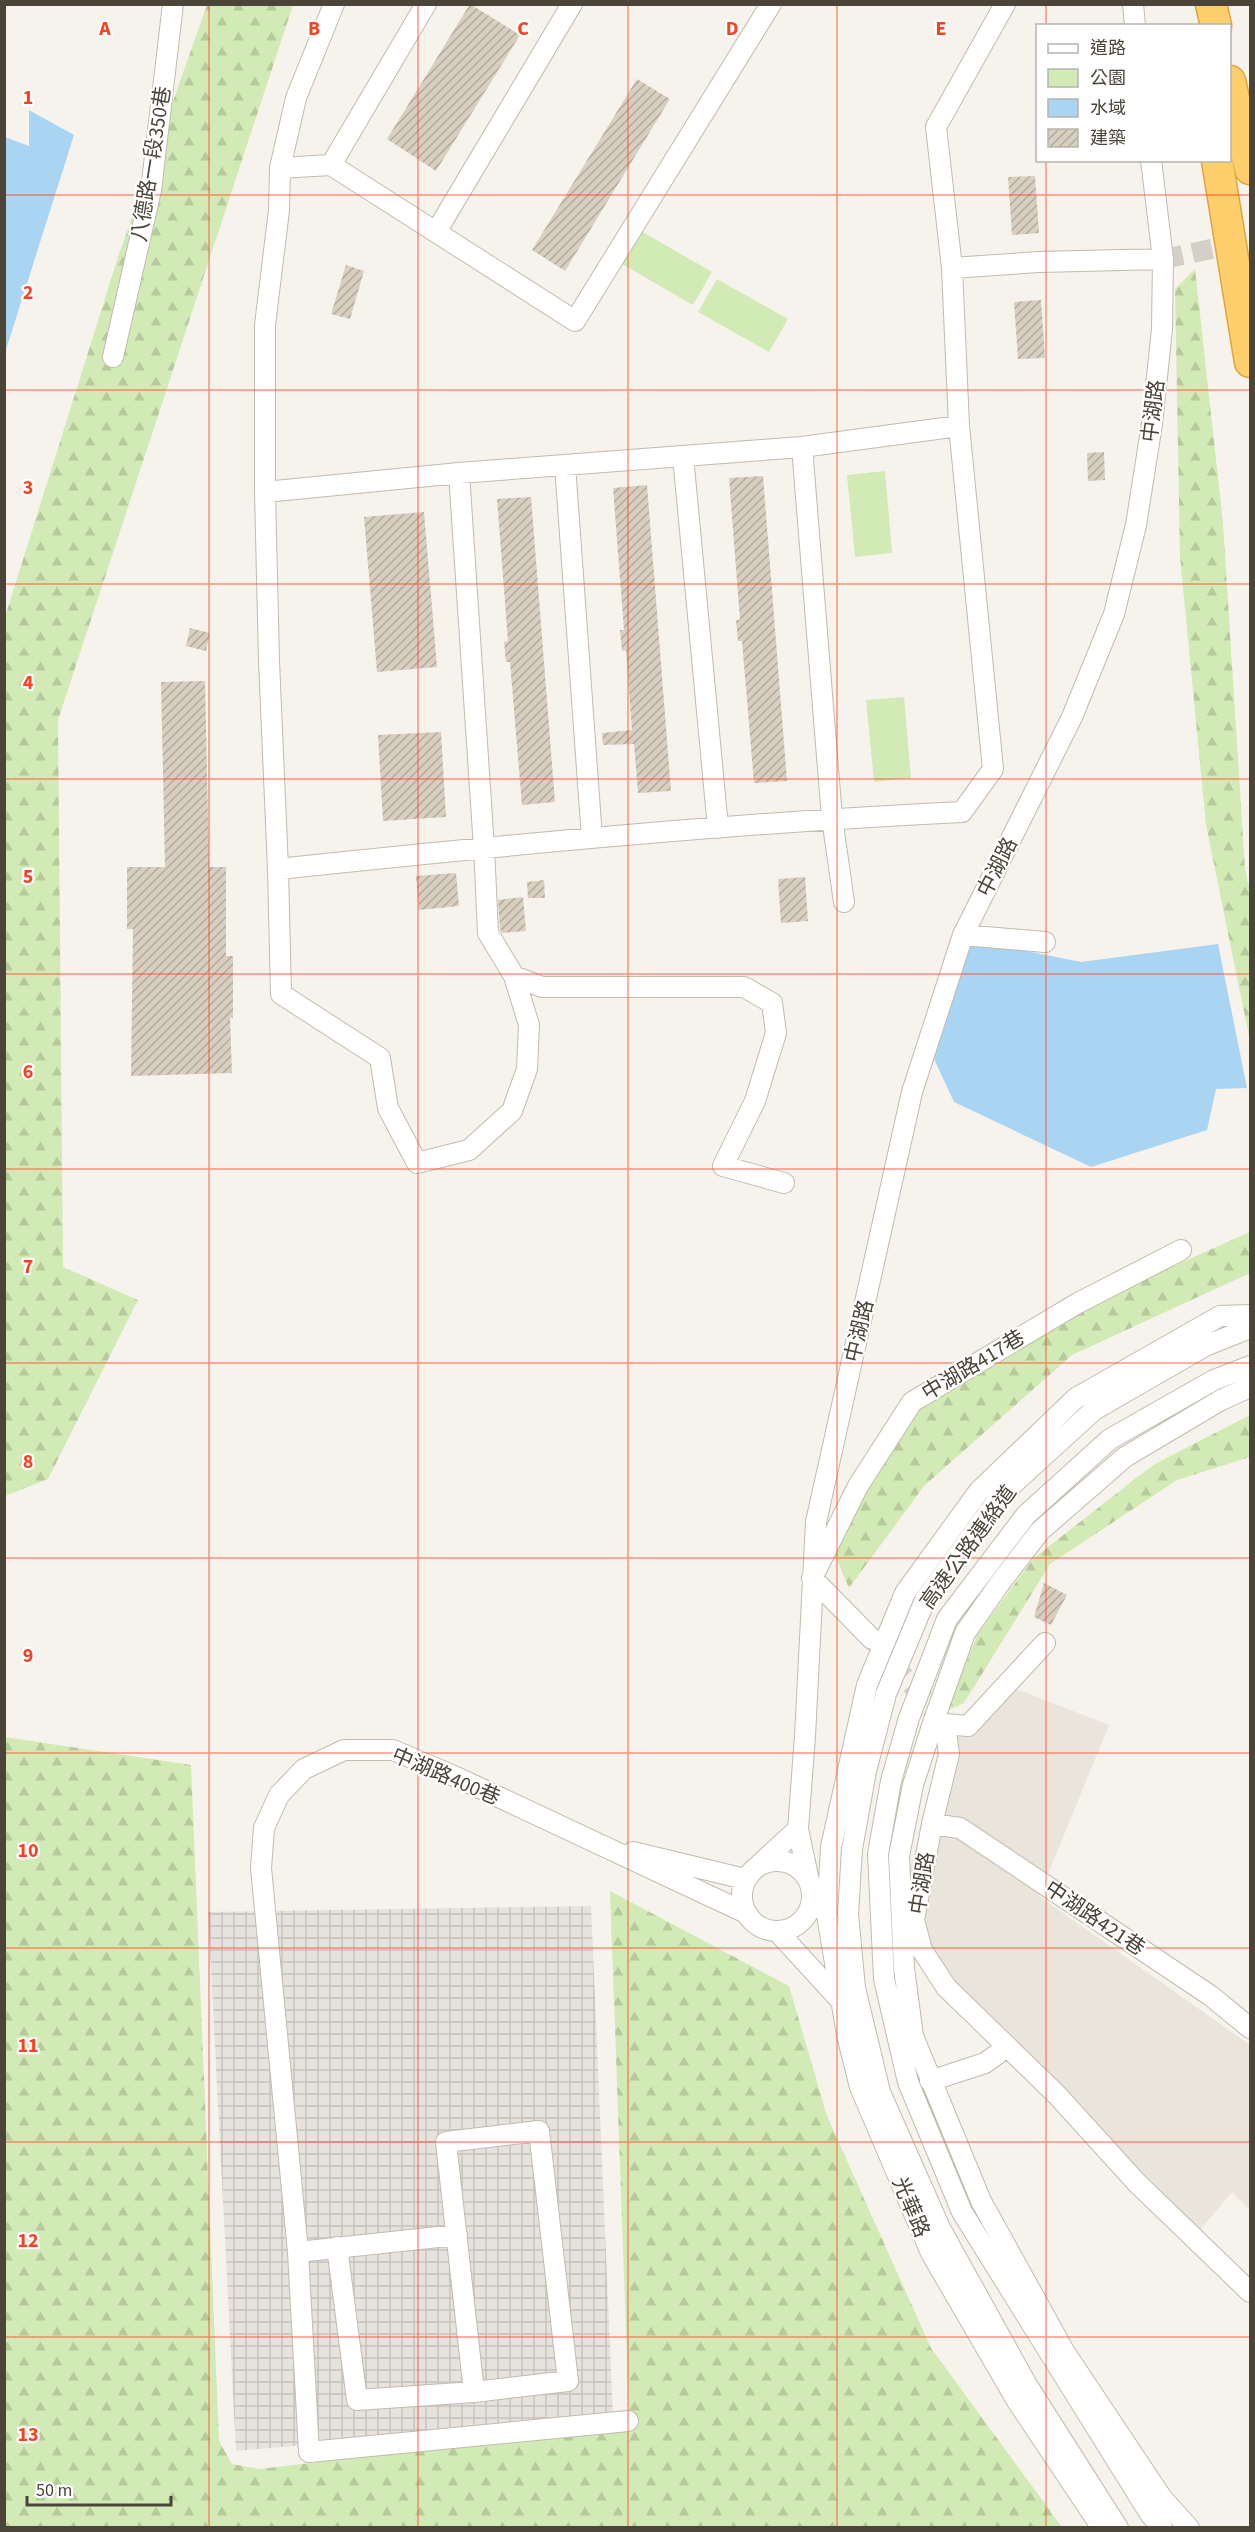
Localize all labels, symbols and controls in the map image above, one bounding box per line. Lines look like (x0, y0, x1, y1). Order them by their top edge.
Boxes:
text: A (98, 15, 111, 43)
text: B (308, 15, 320, 43)
text: C (517, 15, 529, 43)
text: D (726, 15, 738, 43)
text: E (936, 15, 946, 43)
legend (1036, 24, 1231, 162)
text: 道路 (1090, 36, 1126, 61)
text: 公園 (1090, 66, 1126, 91)
text: 1 (23, 84, 33, 112)
street label: 八德路一段350巷 (124, 84, 178, 244)
text: 水域 (1090, 96, 1126, 121)
text: 建築 (1090, 126, 1126, 151)
text: 2 (23, 279, 33, 307)
street label: 中湖路 (1134, 378, 1172, 444)
text: 3 (23, 474, 33, 502)
text: 4 (23, 669, 34, 697)
street label: 中湖路 (969, 832, 1025, 902)
text: 5 (23, 863, 33, 891)
text: 6 (23, 1058, 33, 1086)
text: 7 (23, 1253, 33, 1281)
street label: 中湖路 (837, 1297, 881, 1365)
street label: 中湖路417巷 (916, 1322, 1030, 1408)
text: 8 (23, 1448, 33, 1476)
street label: 高速公路連絡道 (913, 1479, 1023, 1615)
text: 9 (23, 1642, 33, 1670)
street label: 中湖路400巷 (387, 1740, 505, 1812)
text: 10 (17, 1837, 39, 1865)
street label: 中湖路 (902, 1850, 942, 1916)
street label: 中湖路421巷 (1039, 1873, 1151, 1963)
text: 11 (17, 2032, 39, 2060)
street label: 光華路 (885, 2172, 937, 2242)
text: 12 (17, 2227, 39, 2255)
text: 13 (17, 2421, 39, 2449)
scale bar (27, 2469, 171, 2507)
text: 50 m (36, 2478, 72, 2503)

